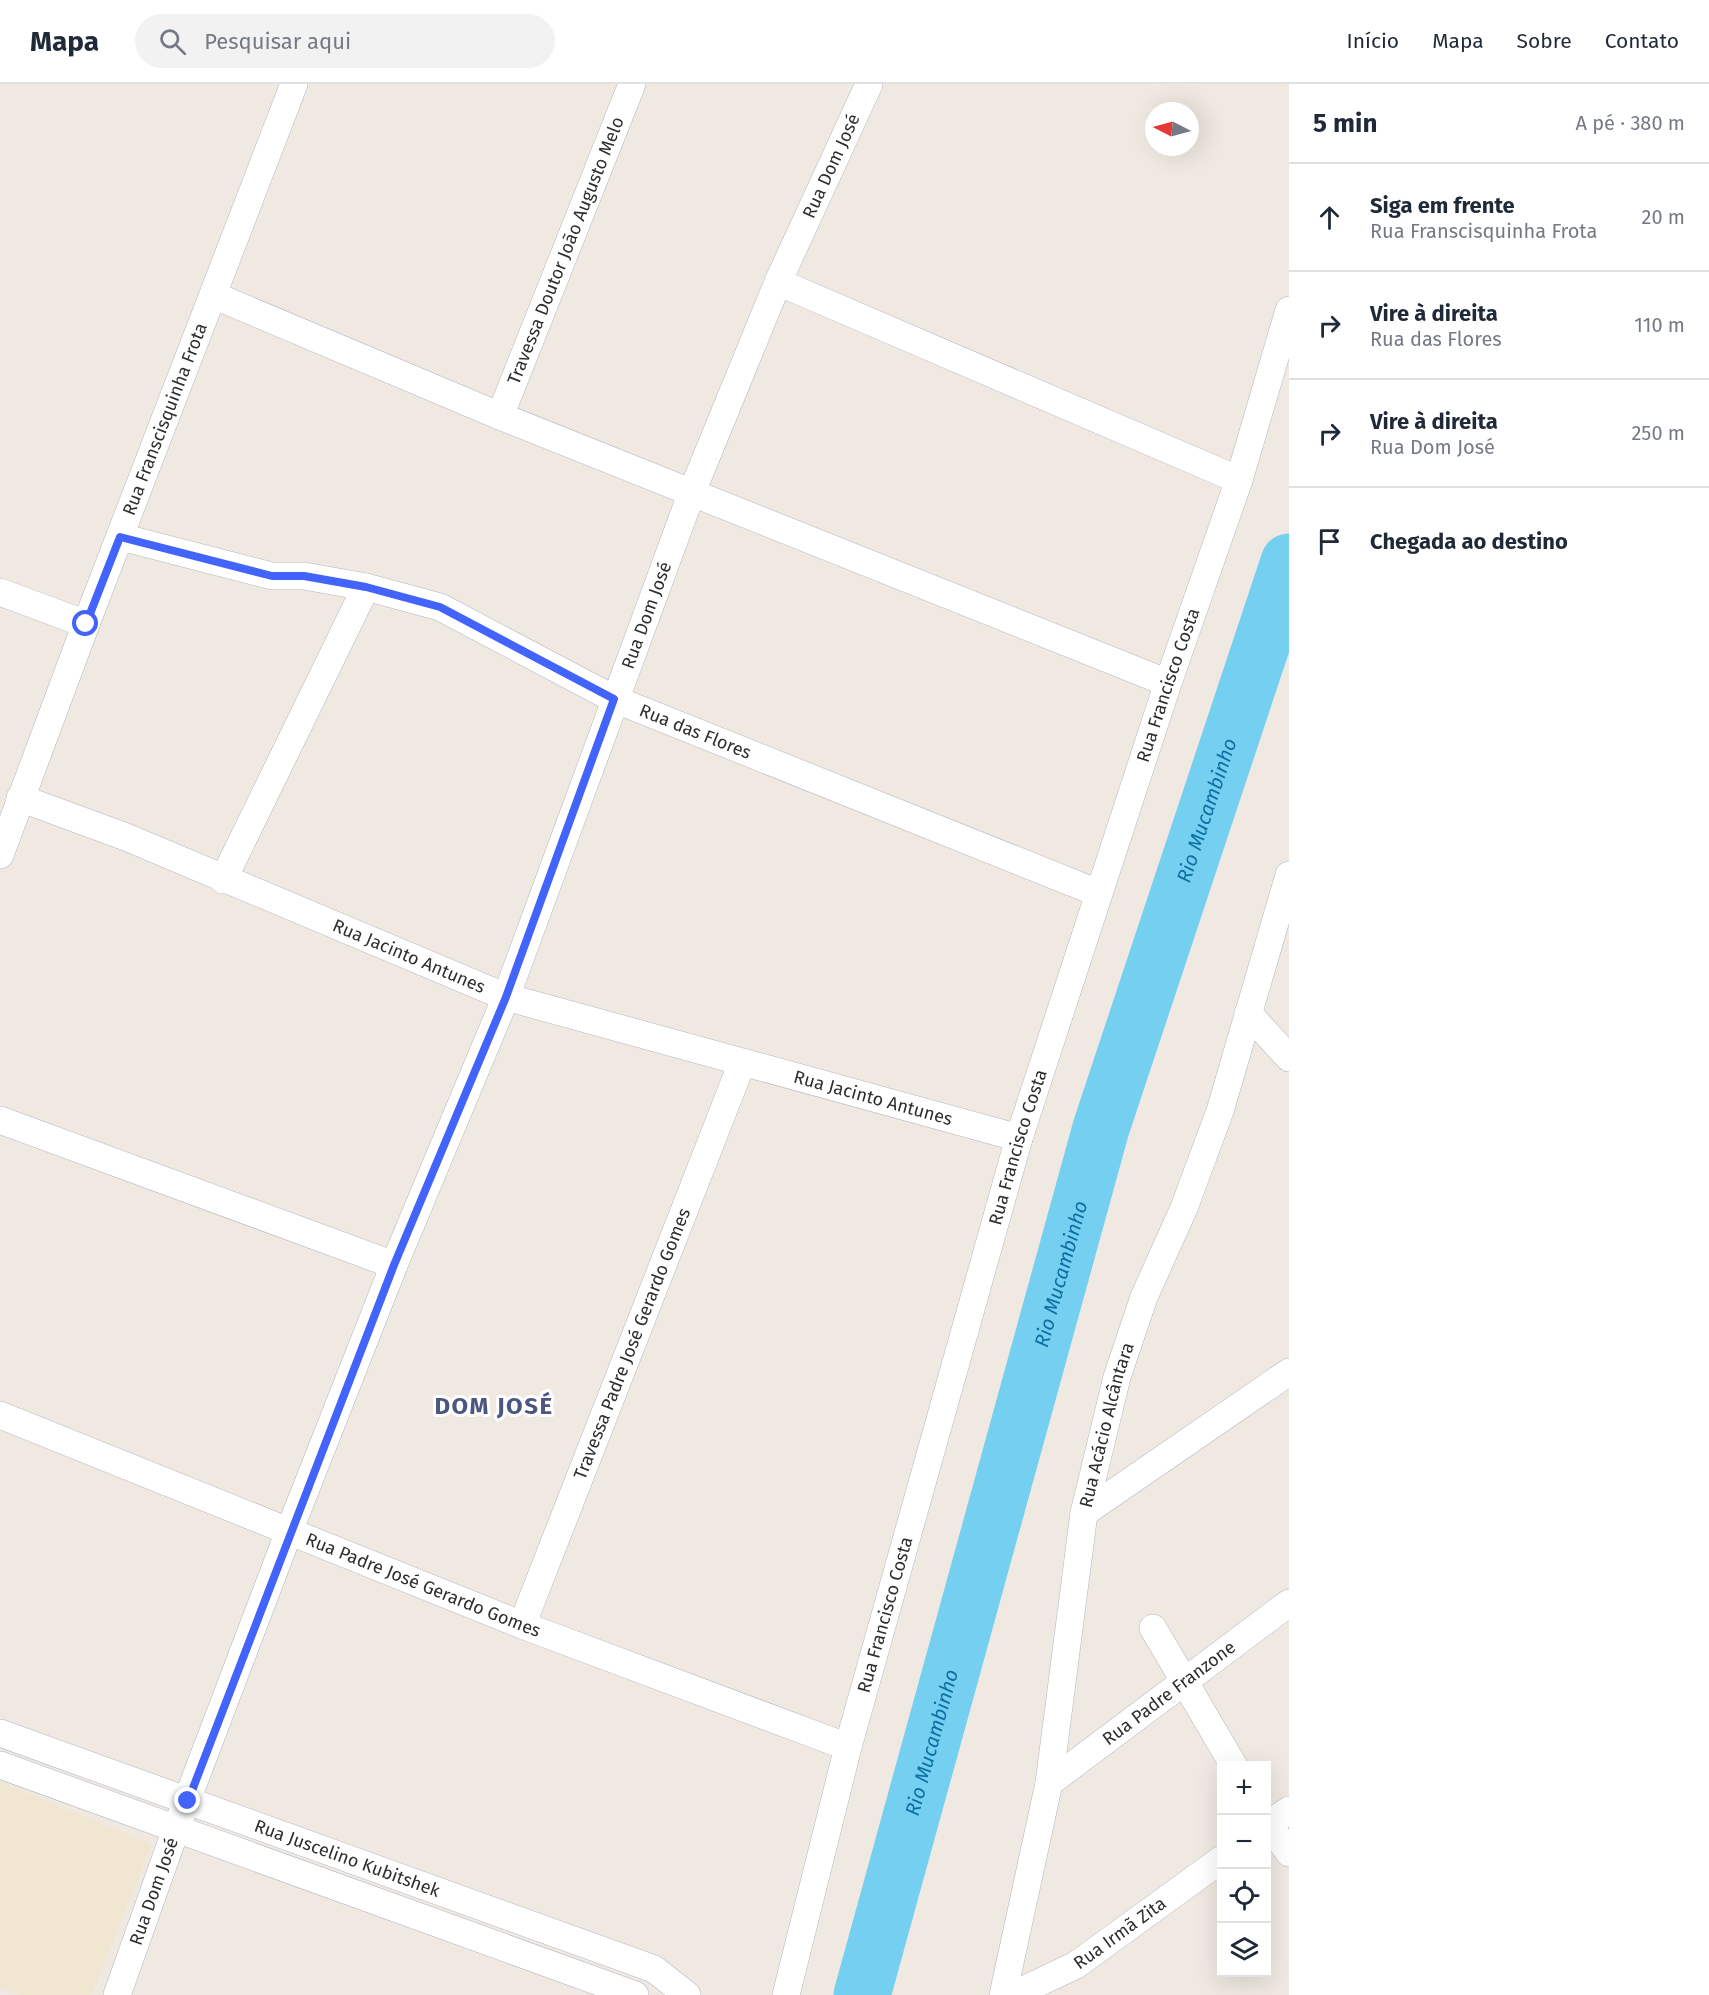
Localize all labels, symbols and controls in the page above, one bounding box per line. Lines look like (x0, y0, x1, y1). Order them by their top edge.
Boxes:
search box (135, 14, 555, 68)
text: Mapa (30, 25, 99, 58)
icon: search (156, 25, 189, 58)
text: Pesquisar aqui (204, 28, 351, 55)
text: Início (1346, 28, 1399, 54)
text: Mapa (1432, 28, 1484, 54)
text: Sobre (1517, 28, 1572, 54)
text: Contato (1605, 28, 1679, 54)
north arrow (1145, 102, 1199, 156)
text: 5 min (1313, 108, 1377, 139)
street label: Rua Dom José (798, 110, 865, 222)
text: A pé · 380 m (1575, 111, 1685, 135)
street label: Travessa Doutor João Augusto Melo (503, 114, 629, 388)
text: Siga em frente (1370, 192, 1515, 219)
icon: ahead (1313, 201, 1346, 234)
text: 20 m (1642, 205, 1685, 229)
text: Rua Franscisquinha Frota (1370, 219, 1597, 243)
text: Vire à direita (1370, 300, 1498, 327)
icon: right (1313, 309, 1346, 342)
text: 110 m (1634, 313, 1685, 337)
street label: Rua Franscisquinha Frota (118, 320, 212, 519)
text: Rua das Flores (1370, 327, 1502, 351)
text: Vire à direita (1370, 408, 1498, 435)
icon: right (1313, 417, 1346, 450)
text: 250 m (1631, 421, 1685, 445)
text: Rua Dom José (1370, 435, 1495, 459)
icon: arrive (1313, 525, 1346, 558)
text: Chegada ao destino (1370, 528, 1568, 555)
street label: Rua Dom José (617, 559, 676, 672)
street label: Rua Francisco Costa (1132, 605, 1204, 765)
route start (72, 610, 98, 636)
street label: Rua das Flores (636, 699, 754, 764)
water label: Rio Mucambinho (1171, 735, 1242, 886)
street label: Rua Jacinto Antunes (329, 914, 489, 998)
street label: Rua Jacinto Antunes (791, 1066, 955, 1130)
street label: Rua Francisco Costa (984, 1067, 1052, 1227)
water label: Rio Mucambinho (1029, 1198, 1092, 1350)
street label: Travessa Padre José Gerardo Gomes (569, 1205, 695, 1483)
street label: Rua Acácio Alcântara (1075, 1339, 1139, 1510)
district label: DOM JOSÉ (434, 1391, 554, 1420)
street label: Rua Padre José Gerardo Gomes (302, 1528, 544, 1642)
street label: Rua Francisco Costa (853, 1534, 918, 1695)
street label: Rua Padre Franzone (1098, 1636, 1240, 1750)
water label: Rio Mucambinho (900, 1667, 963, 1818)
map controls (1217, 1761, 1271, 1977)
button: + (1217, 1761, 1271, 1815)
route end (174, 1787, 200, 1813)
street label: Rua Juscelino Kubitshek (251, 1815, 444, 1902)
button: − (1217, 1815, 1271, 1869)
street label: Rua Dom José (125, 1835, 183, 1948)
button: locate (1217, 1869, 1271, 1923)
street label: Rua Irmã Zita (1069, 1892, 1170, 1974)
button: layers (1217, 1923, 1271, 1977)

